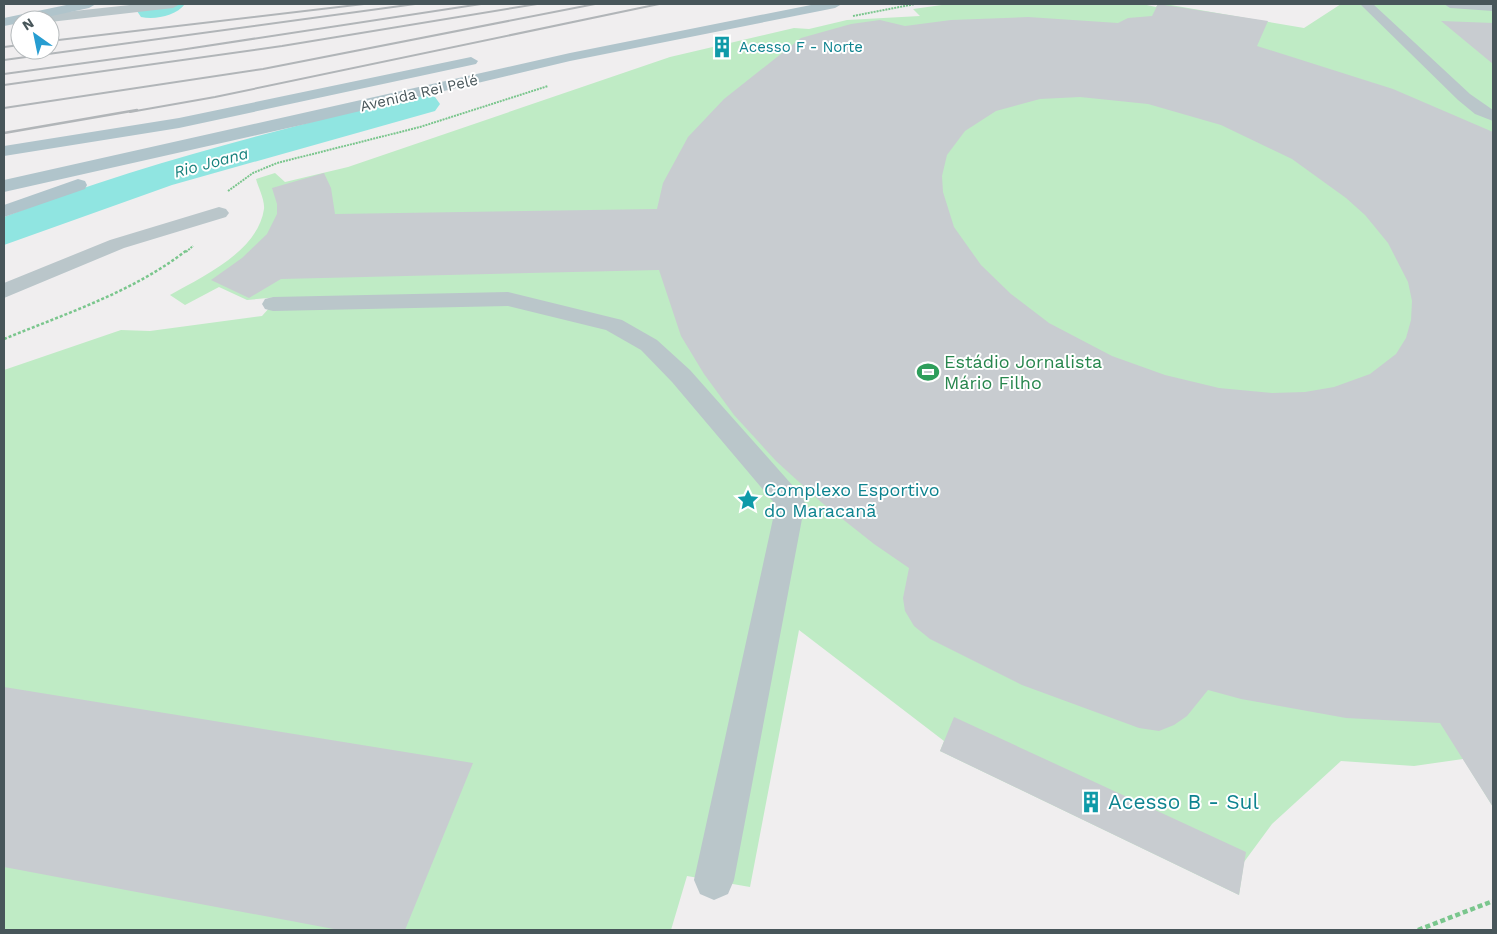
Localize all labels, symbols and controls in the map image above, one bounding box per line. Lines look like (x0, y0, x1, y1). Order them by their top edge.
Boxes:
north arrow (10, 10, 60, 60)
text: N (19, 15, 37, 34)
building icon: Acesso F - Norte (709, 34, 735, 60)
place label: Acesso F - Norte (739, 38, 863, 56)
street label: Avenida Rei Pelé (358, 71, 480, 115)
water label: Rio Joana (172, 143, 251, 182)
place label: Estádio Jornalista Mário Filho (944, 351, 1102, 393)
sports icon: Estádio Jornalista Mário Filho (915, 359, 941, 385)
place label: Complexo Esportivo do Maracanã (764, 479, 940, 521)
place icon: Complexo Esportivo do Maracanã (735, 487, 761, 513)
building icon: Acesso B - Sul (1078, 789, 1104, 815)
place label: Acesso B - Sul (1108, 789, 1260, 814)

